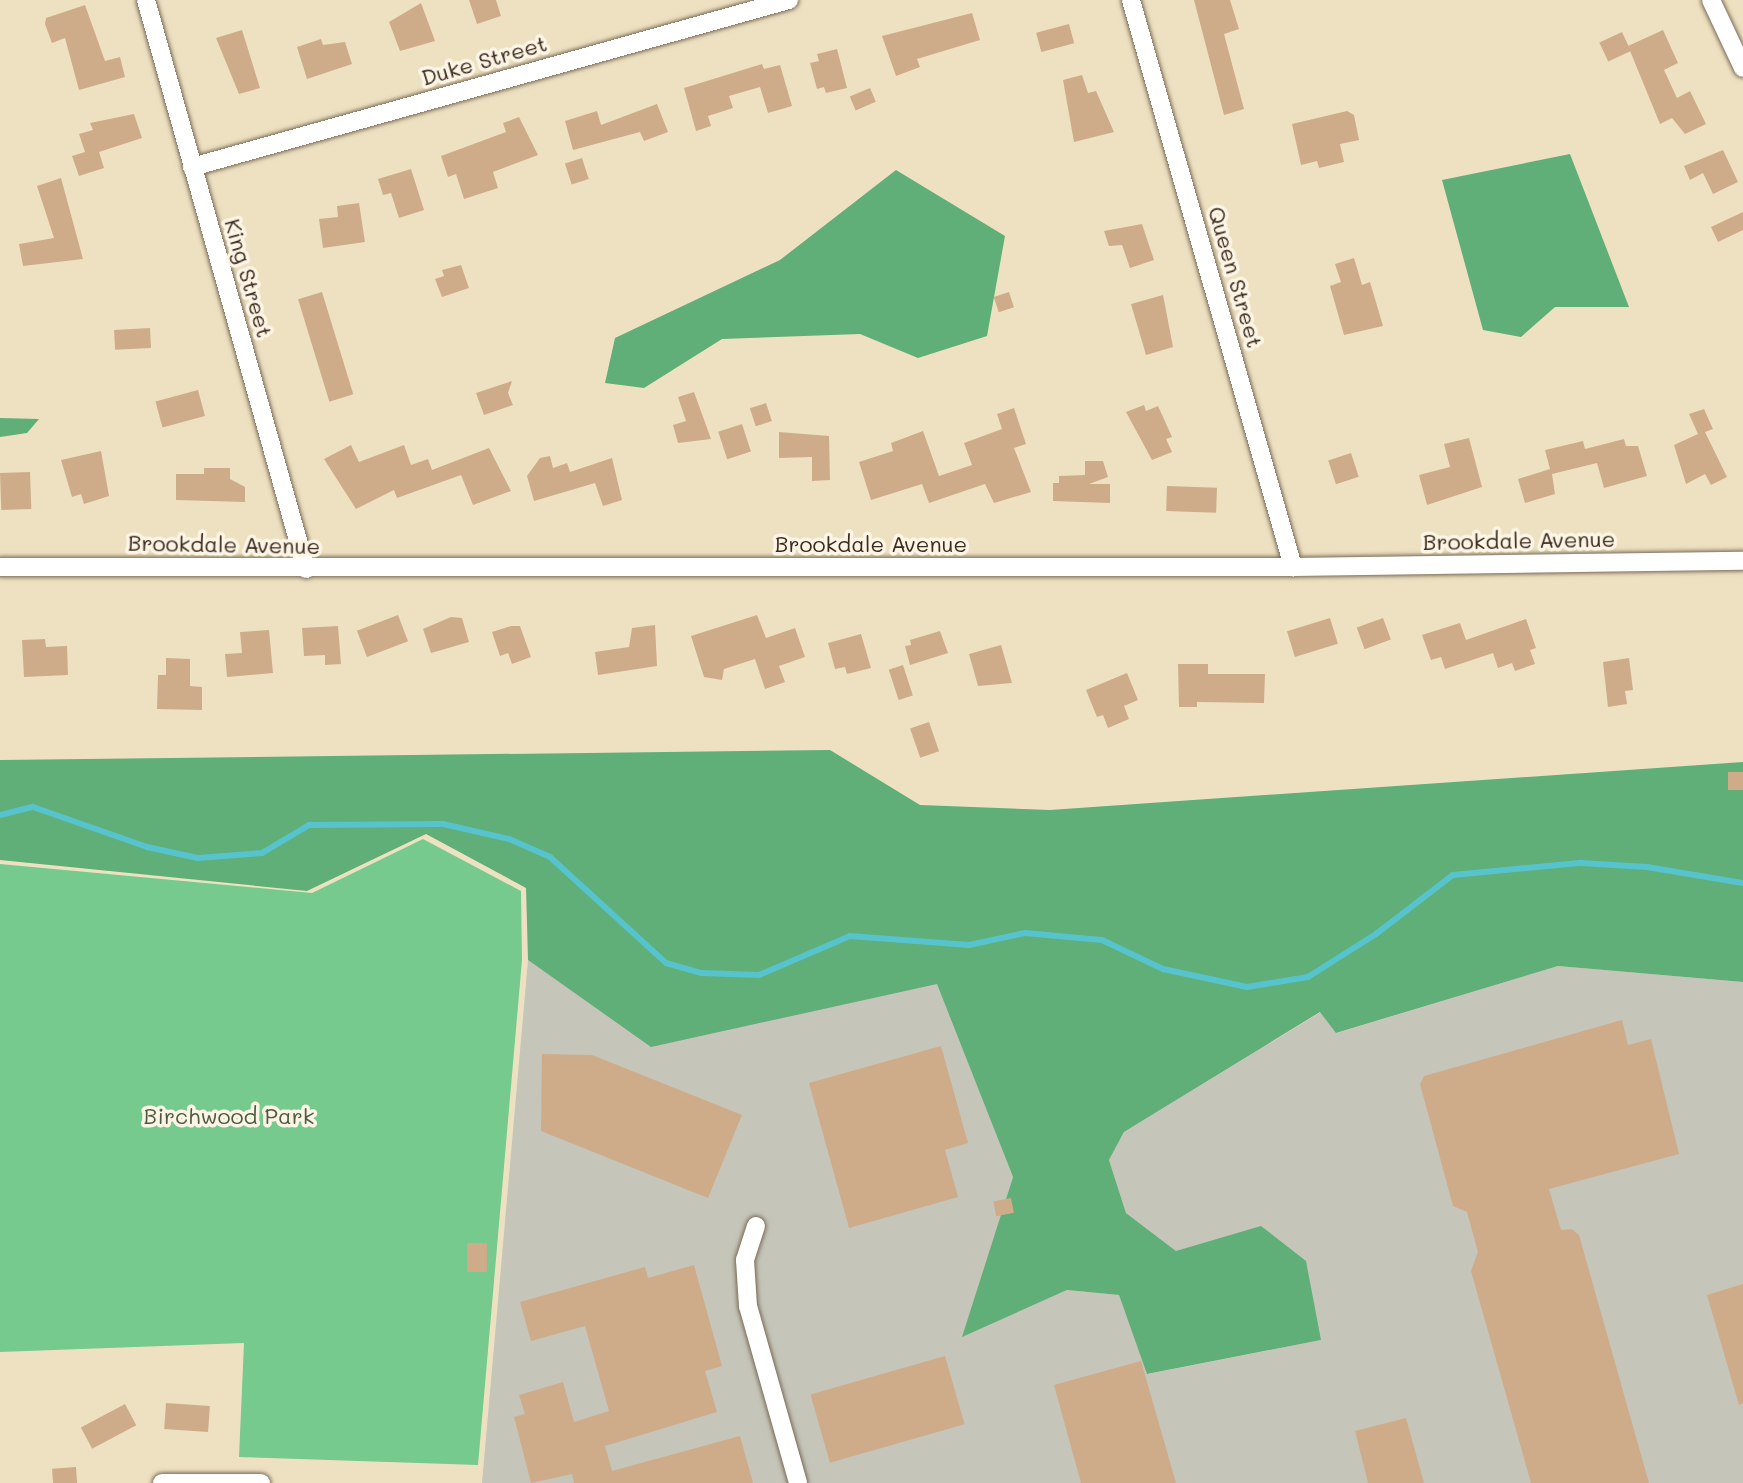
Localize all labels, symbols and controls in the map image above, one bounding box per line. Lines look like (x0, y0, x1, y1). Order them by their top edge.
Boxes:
street label: Duke Street (418, 29, 550, 91)
street label: Queen Street (1203, 203, 1269, 351)
street label: King Street (219, 216, 279, 340)
street label: Brookdale Avenue (1423, 525, 1615, 555)
street label: Brookdale Avenue (128, 529, 320, 559)
street label: Brookdale Avenue (775, 531, 967, 557)
park label: Birchwood Park (144, 1103, 314, 1129)

